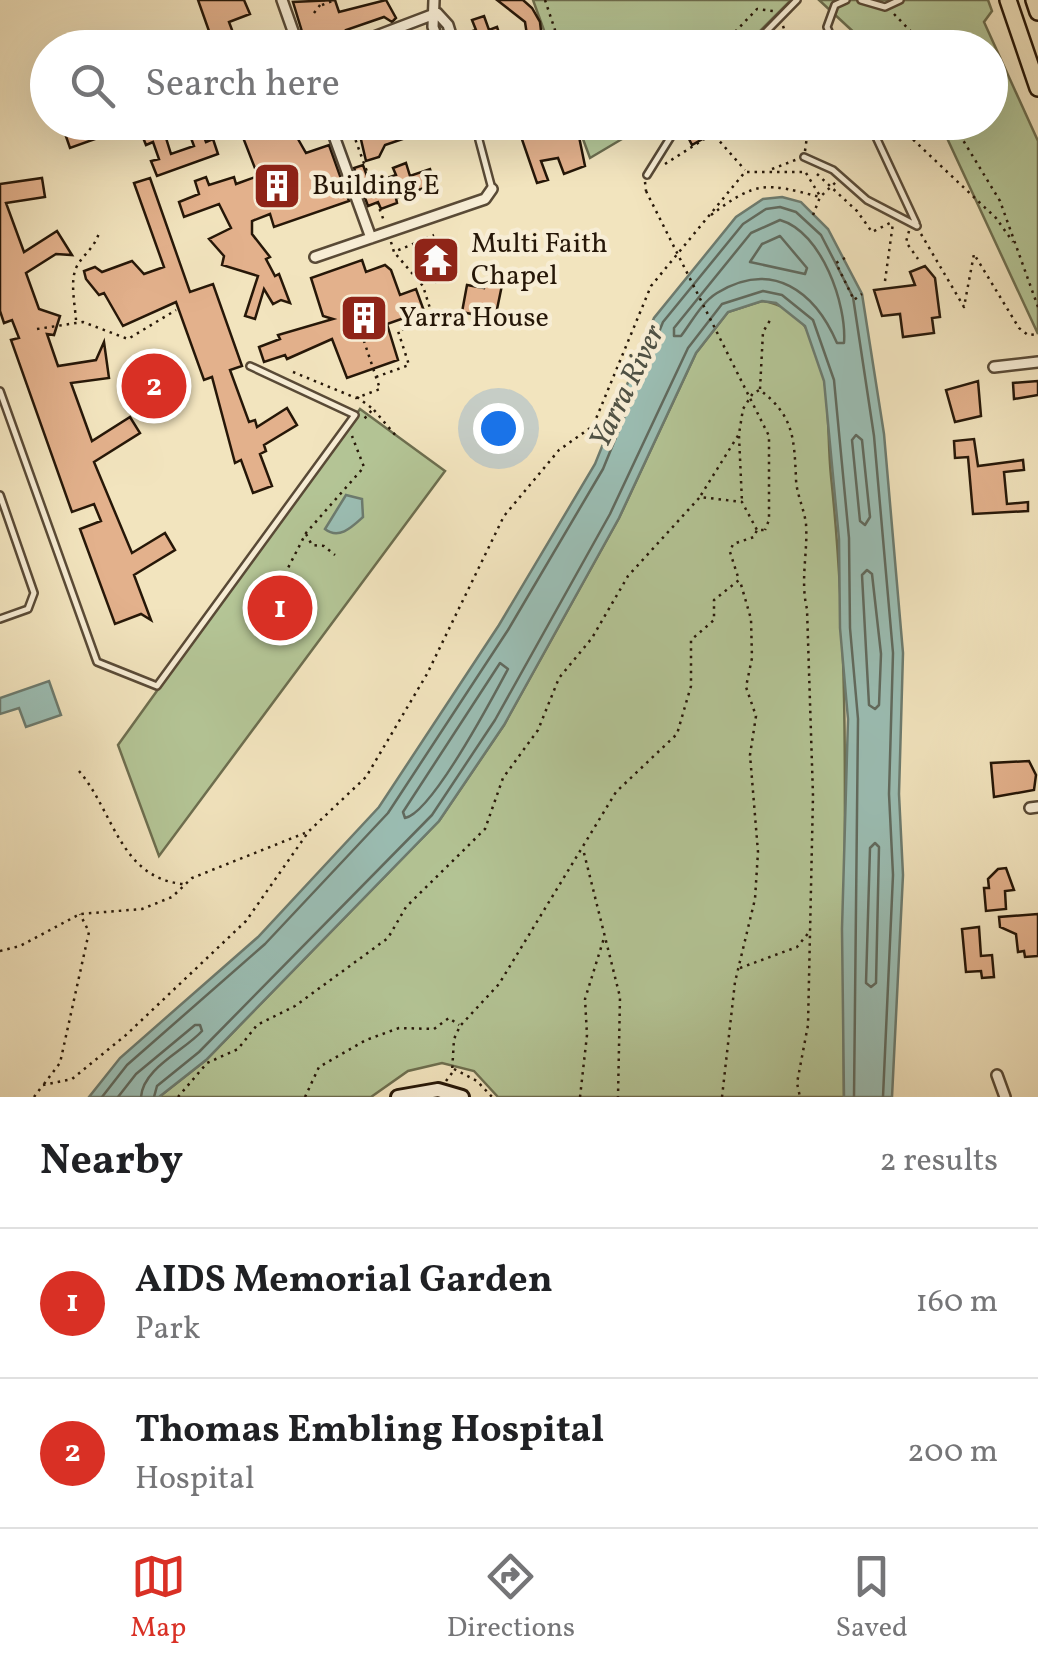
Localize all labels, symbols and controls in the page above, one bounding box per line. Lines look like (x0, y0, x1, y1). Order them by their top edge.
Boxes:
search box (30, 30, 1008, 140)
icon: search (65, 58, 120, 113)
text: Search here (145, 59, 340, 112)
building icon: Building E (251, 160, 303, 212)
place label: Building E (312, 167, 440, 206)
place label: Multi Faith Chapel (471, 225, 608, 296)
temple icon: Multi Faith Chapel (410, 234, 462, 286)
building icon: Yarra House (338, 292, 390, 344)
place label: Yarra House (399, 299, 549, 338)
water label: Yarra River (580, 317, 676, 456)
pin: 2 (122, 348, 186, 424)
your location (473, 403, 524, 454)
pin: 1 (248, 570, 312, 646)
text: Nearby (40, 1133, 183, 1192)
text: 2 results (880, 1140, 998, 1184)
text: AIDS Memorial Garden (135, 1255, 553, 1308)
text: 1 (66, 1281, 79, 1325)
text: 160 m (915, 1281, 998, 1325)
text: Park (135, 1308, 200, 1352)
text: Thomas Embling Hospital (135, 1405, 604, 1458)
text: 2 (64, 1431, 81, 1475)
text: 200 m (907, 1431, 998, 1475)
text: Hospital (135, 1458, 255, 1502)
tab: Map (130, 1549, 186, 1648)
tab: Directions (447, 1549, 575, 1648)
tab: Saved (836, 1549, 908, 1648)

